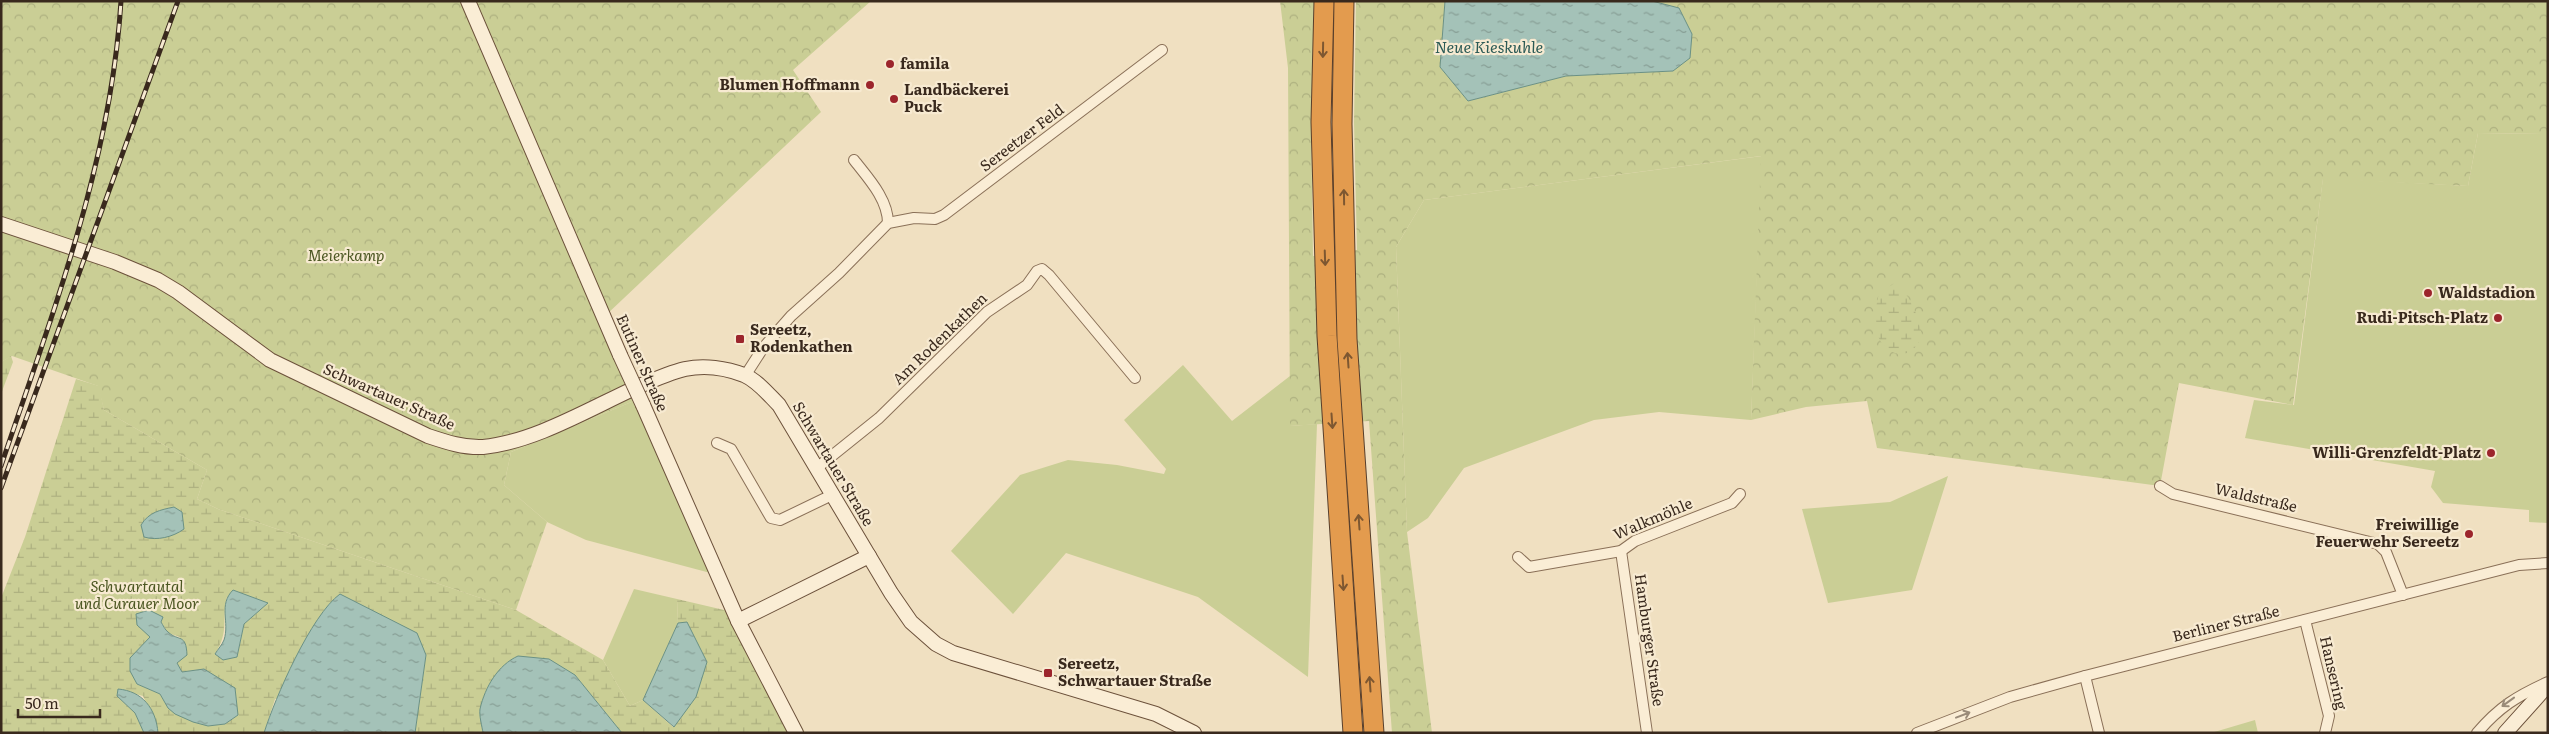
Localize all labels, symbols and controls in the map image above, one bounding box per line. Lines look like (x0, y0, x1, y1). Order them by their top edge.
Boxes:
water label: Neue Kieskuhle (1435, 34, 1543, 58)
one-way arrow (1318, 42, 1327, 58)
place label: famila (900, 51, 950, 74)
marker: famila (884, 58, 896, 70)
place label: Blumen Hoffmann (720, 72, 861, 95)
place label: Landbäckerei Puck (904, 77, 1009, 117)
marker: Blumen Hoffmann (864, 79, 876, 91)
marker: Landbäckerei Puck (888, 93, 900, 105)
street label: Sereetzer Feld (974, 97, 1068, 176)
one-way arrow (1339, 190, 1349, 206)
park label: Meierkamp (307, 243, 385, 266)
one-way arrow (1320, 250, 1330, 266)
place label: Waldstadion (2438, 280, 2536, 303)
street label: Am Rodenkathen (886, 286, 992, 389)
marker: Waldstadion (2422, 287, 2434, 299)
place label: Rudi-Pitsch-Platz (2357, 305, 2488, 328)
street label: Eutiner Straße (612, 310, 675, 415)
marker: Rudi-Pitsch-Platz (2492, 312, 2504, 324)
place label: Sereetz, Rodenkathen (750, 317, 853, 357)
marker: Sereetz, Rodenkathen (734, 333, 746, 345)
one-way arrow (1344, 352, 1353, 368)
street label: Schwartauer Straße (320, 356, 459, 435)
street label: Schwartauer Straße (788, 396, 881, 530)
one-way arrow (1328, 412, 1337, 428)
place label: Willi-Grenzfeldt-Platz (2312, 440, 2481, 463)
marker: Willi-Grenzfeldt-Platz (2485, 447, 2497, 459)
street label: Waldstraße (2213, 476, 2300, 517)
street label: Walkmöhle (1609, 491, 1696, 545)
place label: Freiwillige Feuerwehr Sereetz (2315, 512, 2459, 552)
one-way arrow (1354, 514, 1363, 530)
marker: Freiwillige Feuerwehr Sereetz (2463, 528, 2475, 540)
street label: Hamburger Straße (1630, 572, 1671, 708)
park label: Schwartautal und Curauer Moor (75, 574, 199, 614)
one-way arrow (1338, 575, 1347, 591)
street label: Berliner Straße (2170, 598, 2282, 647)
street label: Hansering (2315, 633, 2354, 712)
place label: Sereetz, Schwartauer Straße (1058, 651, 1212, 691)
marker: Sereetz, Schwartauer Straße (1042, 667, 1054, 679)
one-way arrow (1366, 676, 1375, 692)
scale bar (18, 686, 100, 718)
text: 50 m (25, 691, 59, 714)
one-way arrow (2502, 697, 2516, 707)
one-way arrow (1954, 710, 1970, 719)

